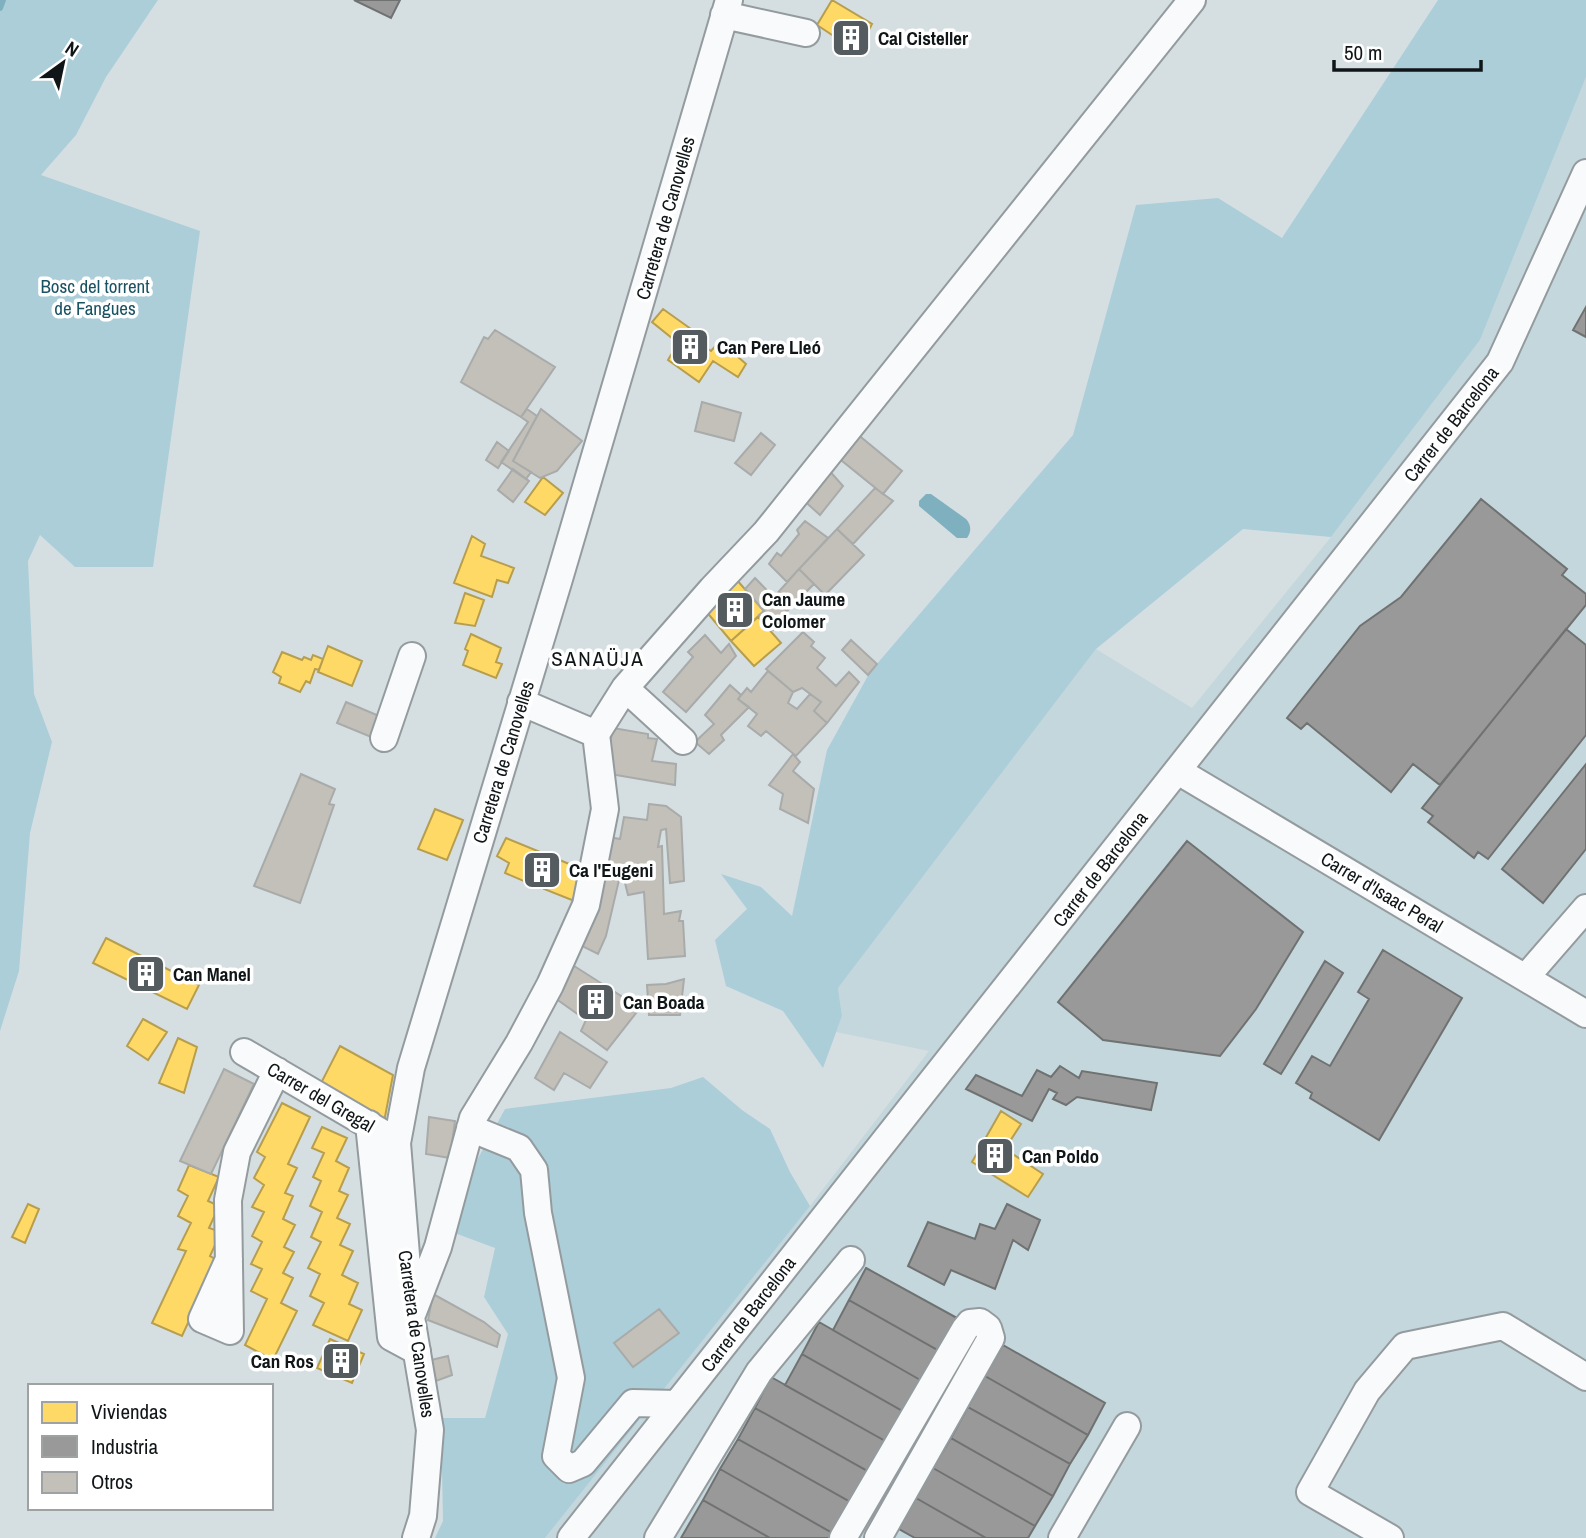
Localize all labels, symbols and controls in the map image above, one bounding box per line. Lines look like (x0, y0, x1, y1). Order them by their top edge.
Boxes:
building icon: Cal Cisteller (830, 17, 872, 59)
place label: Cal Cisteller (878, 25, 968, 51)
north arrow (28, 28, 98, 98)
scale bar (1334, 28, 1481, 72)
text: N (60, 35, 84, 63)
text: 50 m (1344, 38, 1382, 67)
street label: Carretera de Canovelles (629, 133, 701, 303)
park label: Bosc del torrent de Fangues (40, 273, 150, 321)
building icon: Can Pere Lleó (669, 326, 711, 368)
place label: Can Pere Lleó (717, 334, 821, 360)
street label: Carrer de Barcelona (1398, 360, 1505, 487)
place label: Can Jaume Colomer (762, 586, 845, 634)
building icon: Can Jaume Colomer (714, 589, 756, 631)
district label: SANAÜJA (551, 644, 645, 673)
street label: Carretera de Canovelles (466, 677, 540, 847)
street label: Carrer de Barcelona (1047, 805, 1154, 932)
street label: Carrer d'Isaac Peral (1316, 845, 1448, 939)
building icon: Ca l'Eugeni (521, 849, 563, 891)
place label: Ca l'Eugeni (569, 857, 653, 883)
building icon: Can Manel (125, 953, 167, 995)
place label: Can Manel (173, 961, 251, 987)
building icon: Can Boada (575, 981, 617, 1023)
place label: Can Boada (623, 989, 705, 1015)
street label: Carrer del Gregal (262, 1056, 380, 1138)
building icon: Can Poldo (974, 1135, 1016, 1177)
place label: Can Poldo (1022, 1143, 1099, 1169)
street label: Carretera de Canovelles (392, 1249, 442, 1420)
street label: Carrer de Barcelona (695, 1250, 802, 1377)
building icon: Can Ros (320, 1340, 362, 1382)
place label: Can Ros (251, 1348, 314, 1374)
legend (28, 1384, 273, 1510)
text: Viviendas (91, 1397, 167, 1426)
text: Industria (91, 1432, 158, 1461)
text: Otros (91, 1467, 133, 1496)

